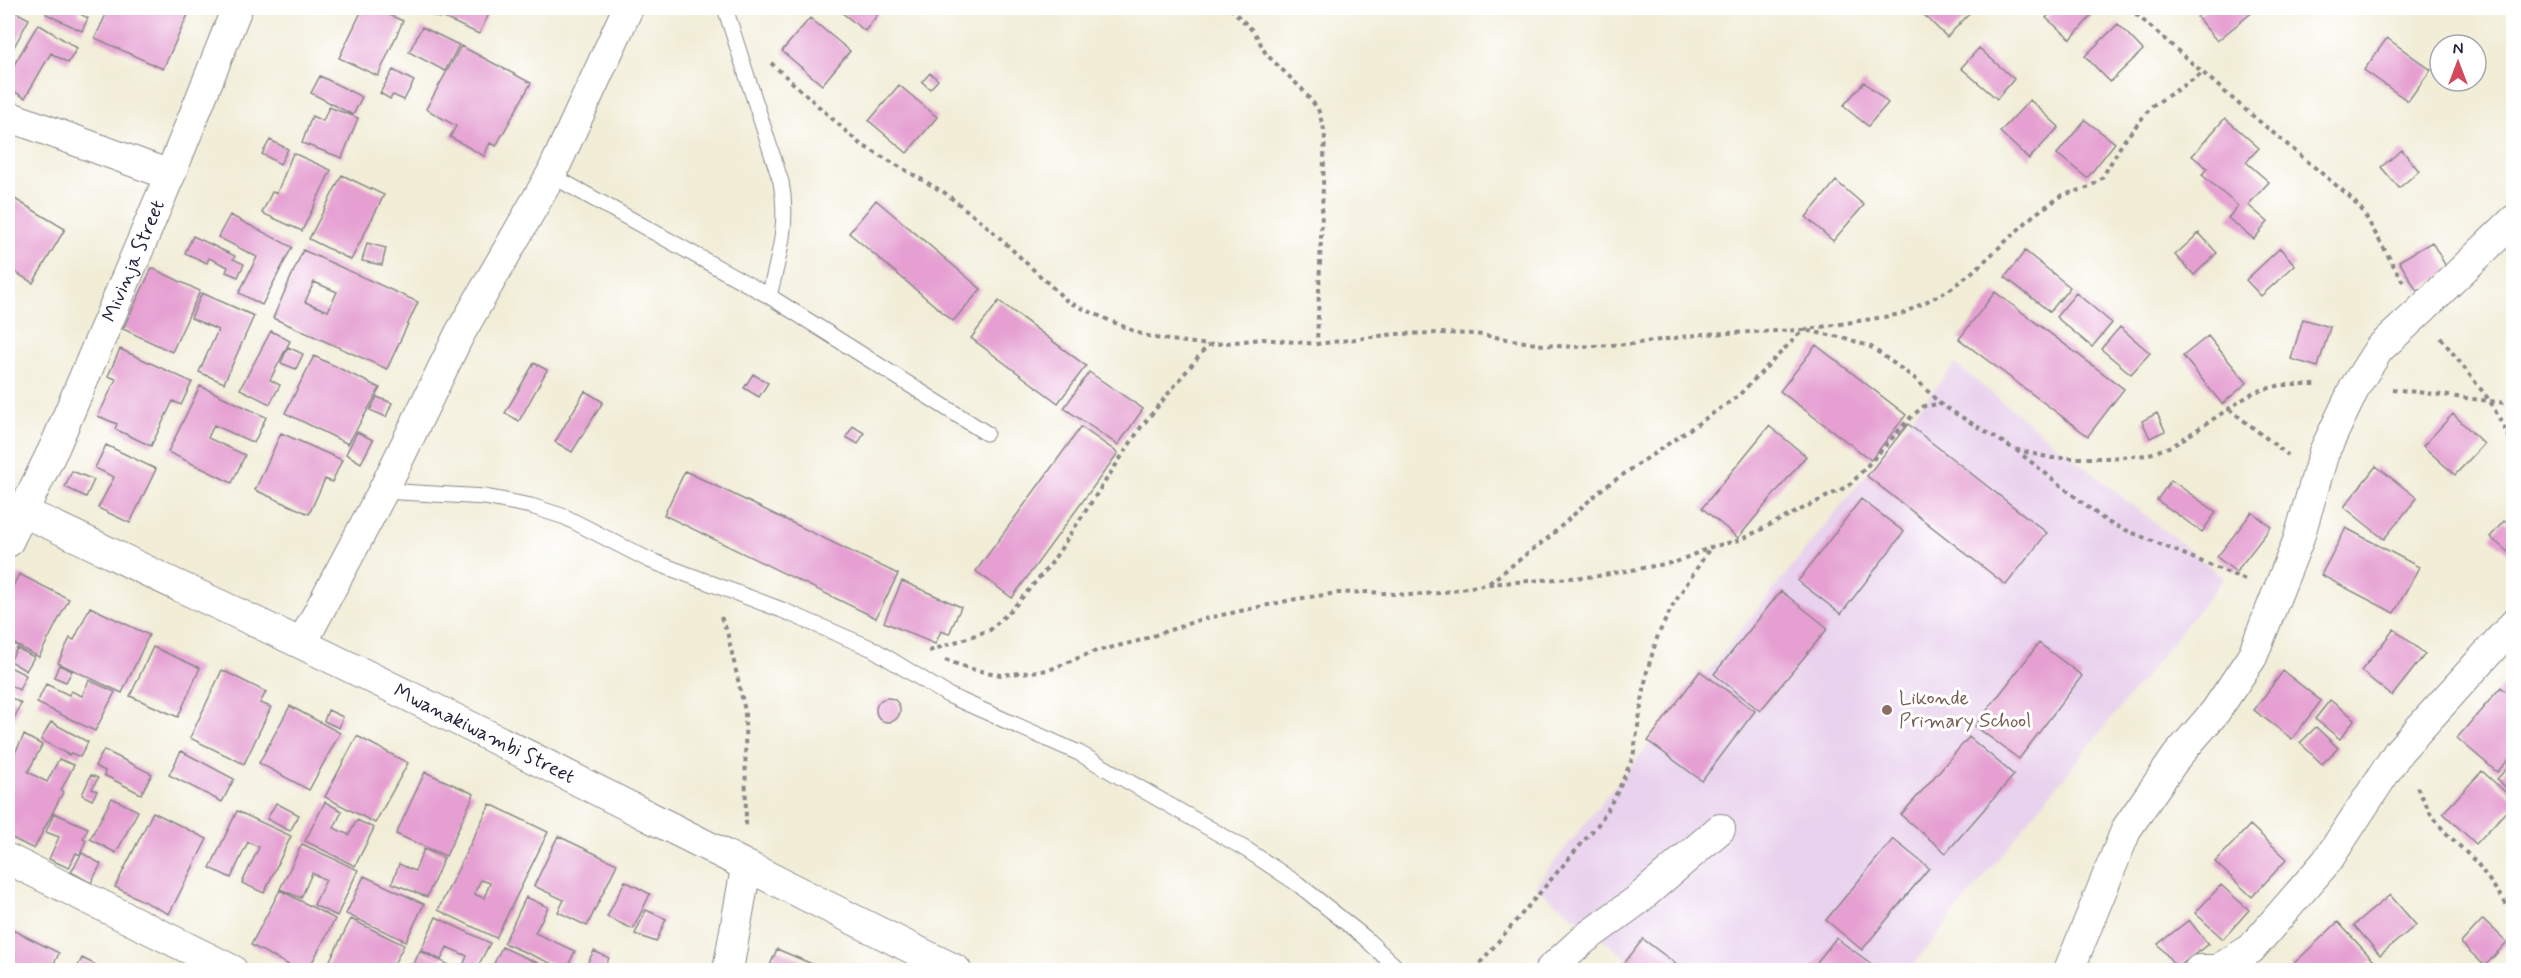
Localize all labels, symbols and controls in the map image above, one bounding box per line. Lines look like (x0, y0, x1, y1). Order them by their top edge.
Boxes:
north arrow (2428, 33, 2488, 93)
text: N (2453, 39, 2463, 60)
street label: Mivinja Street (96, 196, 171, 326)
street label: Mwanakiwambi Street (389, 677, 579, 790)
place label: Likonde Primary School (1899, 685, 2031, 735)
marker: Likonde Primary School (1880, 703, 1894, 717)

